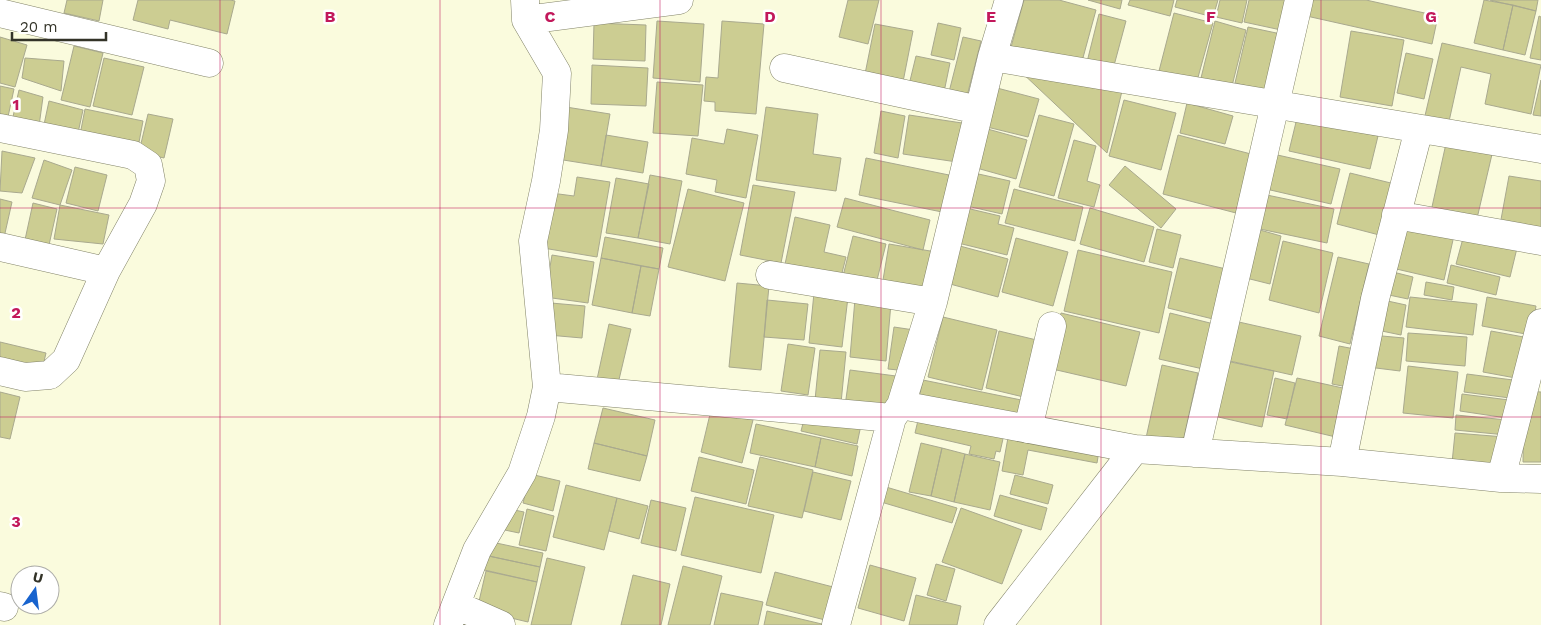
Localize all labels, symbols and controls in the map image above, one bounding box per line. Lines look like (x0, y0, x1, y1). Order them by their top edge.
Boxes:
text: B (325, 7, 336, 26)
text: C (545, 7, 556, 26)
text: D (764, 7, 776, 26)
text: E (986, 7, 996, 26)
text: F (1206, 7, 1216, 26)
text: G (1425, 7, 1437, 26)
scale bar (12, 10, 106, 42)
text: 20 m (20, 18, 58, 36)
text: 1 (13, 95, 19, 114)
text: 2 (11, 303, 21, 322)
text: 3 (11, 512, 21, 531)
north arrow (10, 565, 60, 615)
text: U (31, 568, 45, 586)

